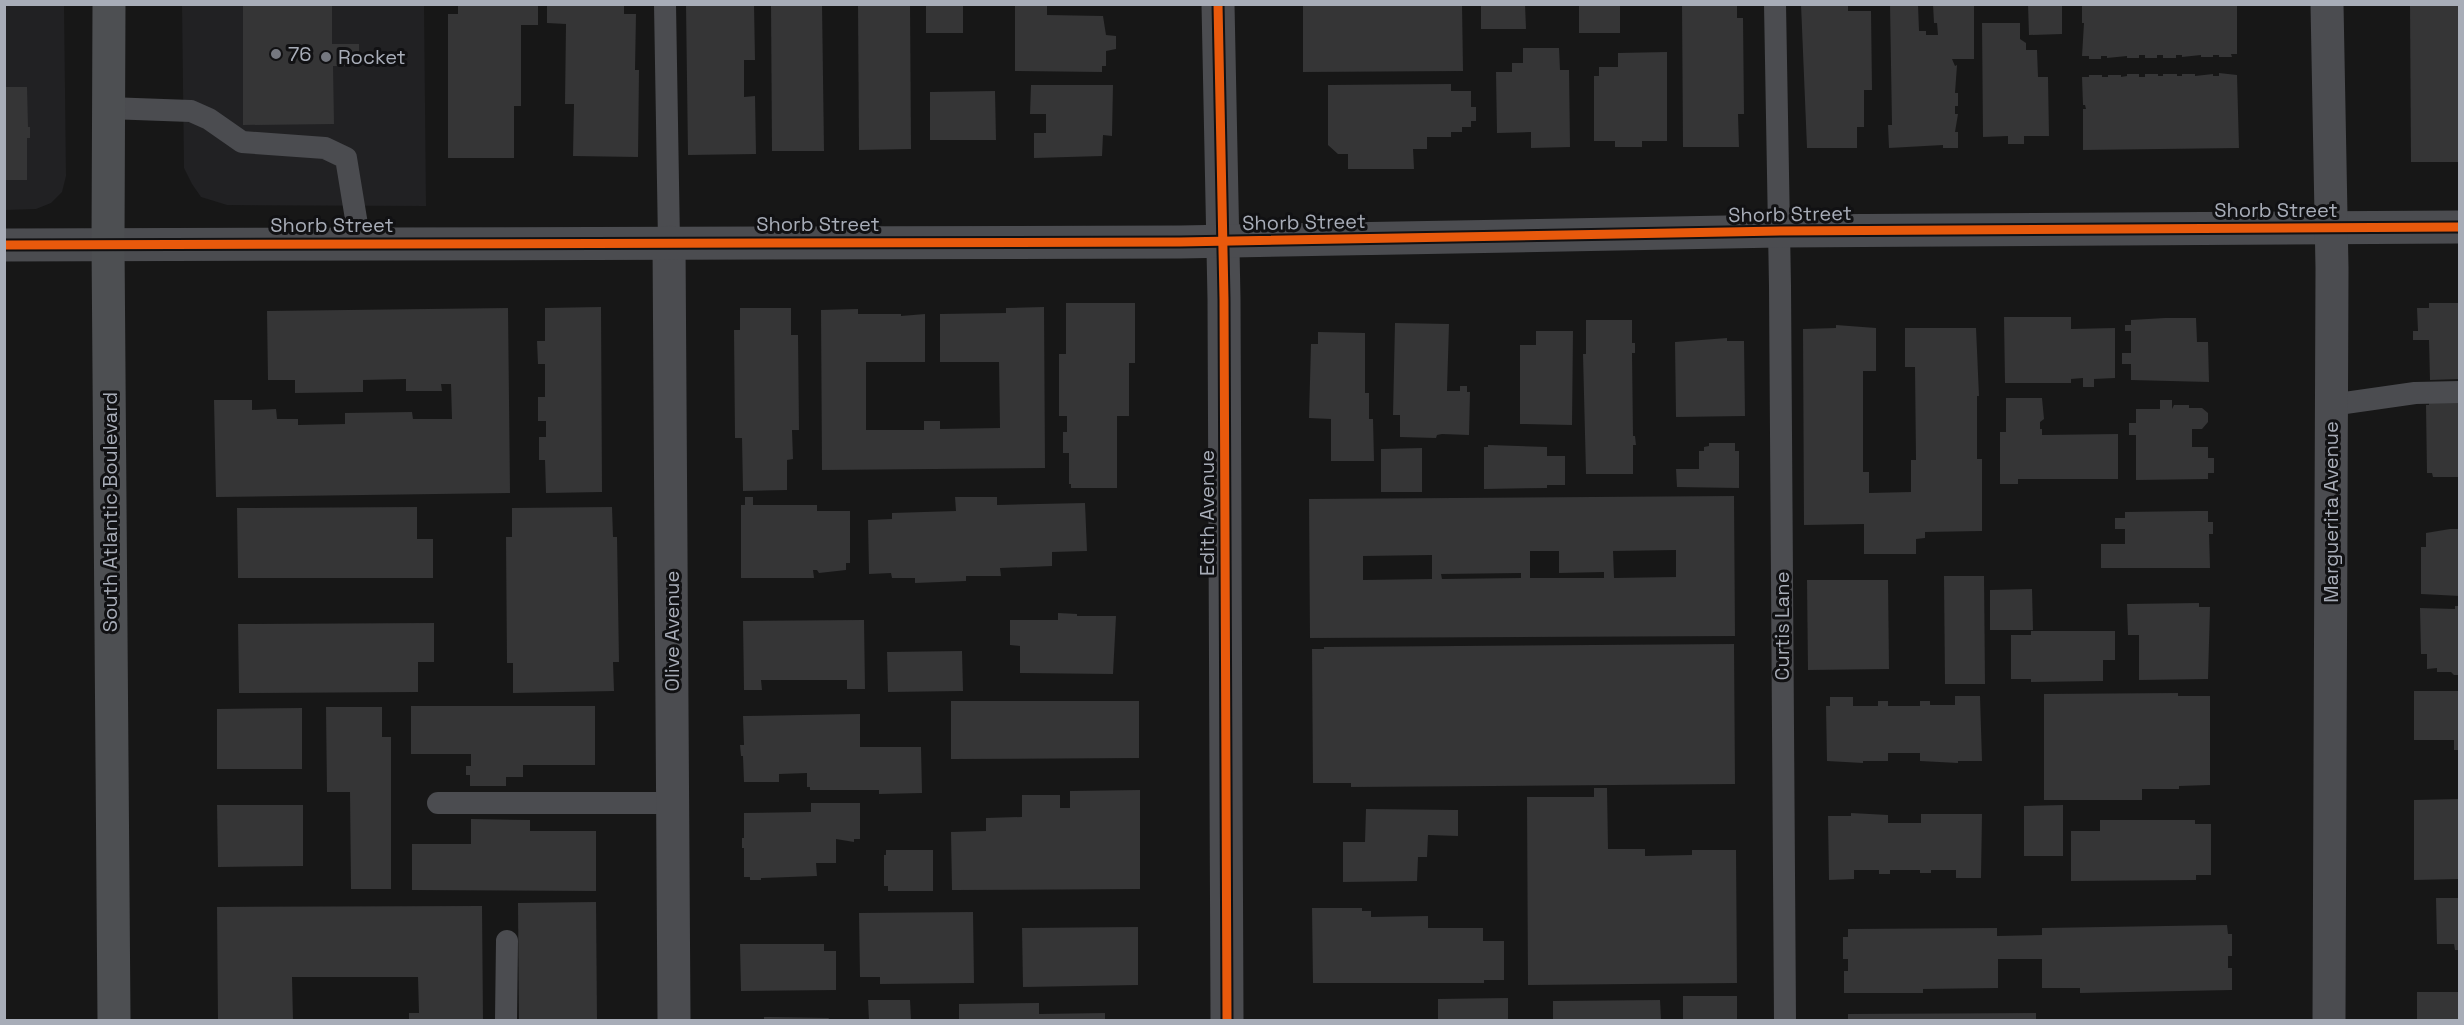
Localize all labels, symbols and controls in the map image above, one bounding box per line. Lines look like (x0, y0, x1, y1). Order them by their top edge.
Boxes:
place label: 76 (288, 41, 311, 67)
place label: Rocket (338, 44, 406, 70)
marker: 76 (269, 47, 283, 61)
marker: Rocket (319, 50, 333, 64)
street label: Shorb Street (2214, 197, 2338, 223)
street label: Shorb Street (1728, 200, 1852, 228)
street label: Shorb Street (1242, 208, 1366, 236)
street label: Shorb Street (756, 211, 880, 237)
street label: Shorb Street (270, 212, 394, 238)
street label: South Atlantic Boulevard (97, 392, 123, 632)
street label: Marguerita Avenue (2318, 421, 2344, 603)
street label: Edith Avenue (1194, 450, 1220, 576)
street label: Olive Avenue (659, 571, 685, 691)
street label: Curtis Lane (1769, 572, 1795, 680)

